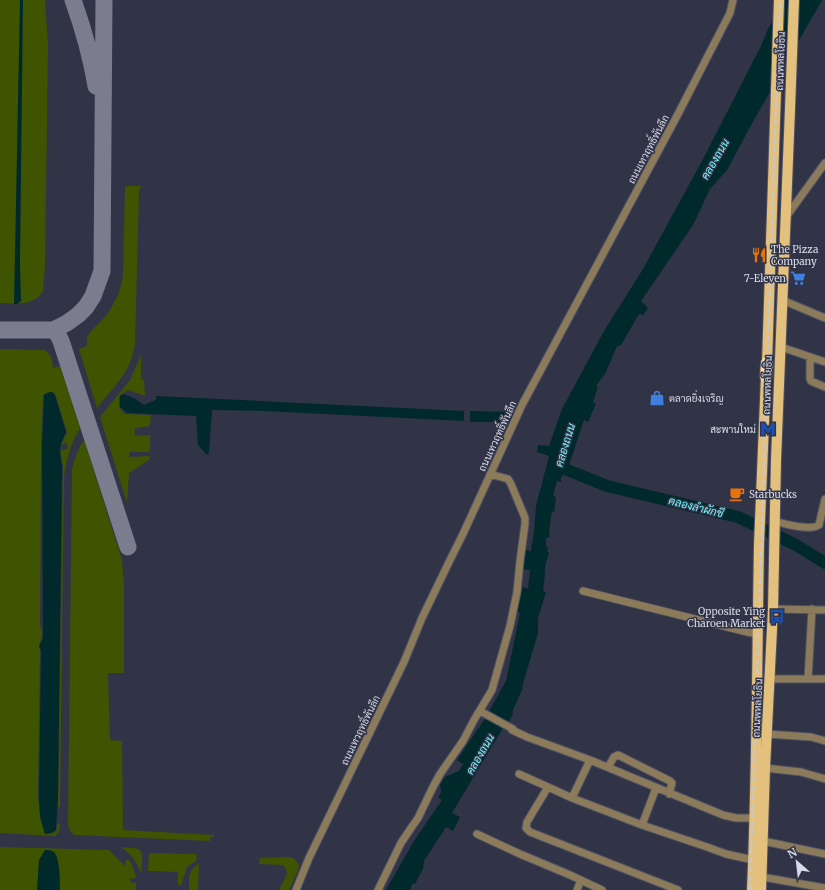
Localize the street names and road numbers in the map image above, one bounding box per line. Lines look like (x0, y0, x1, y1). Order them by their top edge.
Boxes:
street label: ถนนพหลโยธิน (773, 31, 788, 91)
street label: ถนนเทวฤทธิ์พันลึก (623, 111, 672, 186)
street label: ถนนพหลโยธิน (760, 355, 775, 415)
street label: ถนนเทวฤทธิ์พันลึก (473, 398, 520, 474)
street label: ถนนพหลโยธิน (749, 678, 766, 738)
street label: ถนนเทวฤทธิ์พันลึก (336, 692, 383, 767)

